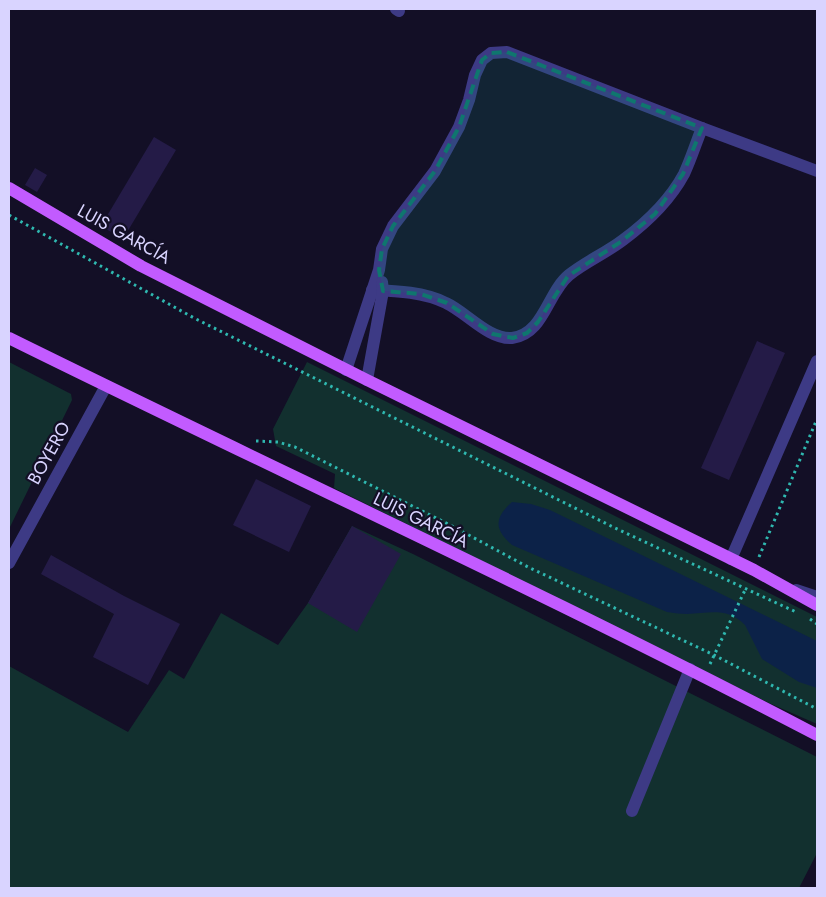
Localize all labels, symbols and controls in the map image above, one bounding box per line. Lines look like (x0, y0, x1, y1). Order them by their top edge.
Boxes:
street label: LUIS GARCÍA (73, 198, 175, 270)
street label: BOYERO (21, 417, 77, 489)
street label: LUIS GARCÍA (369, 486, 473, 554)

